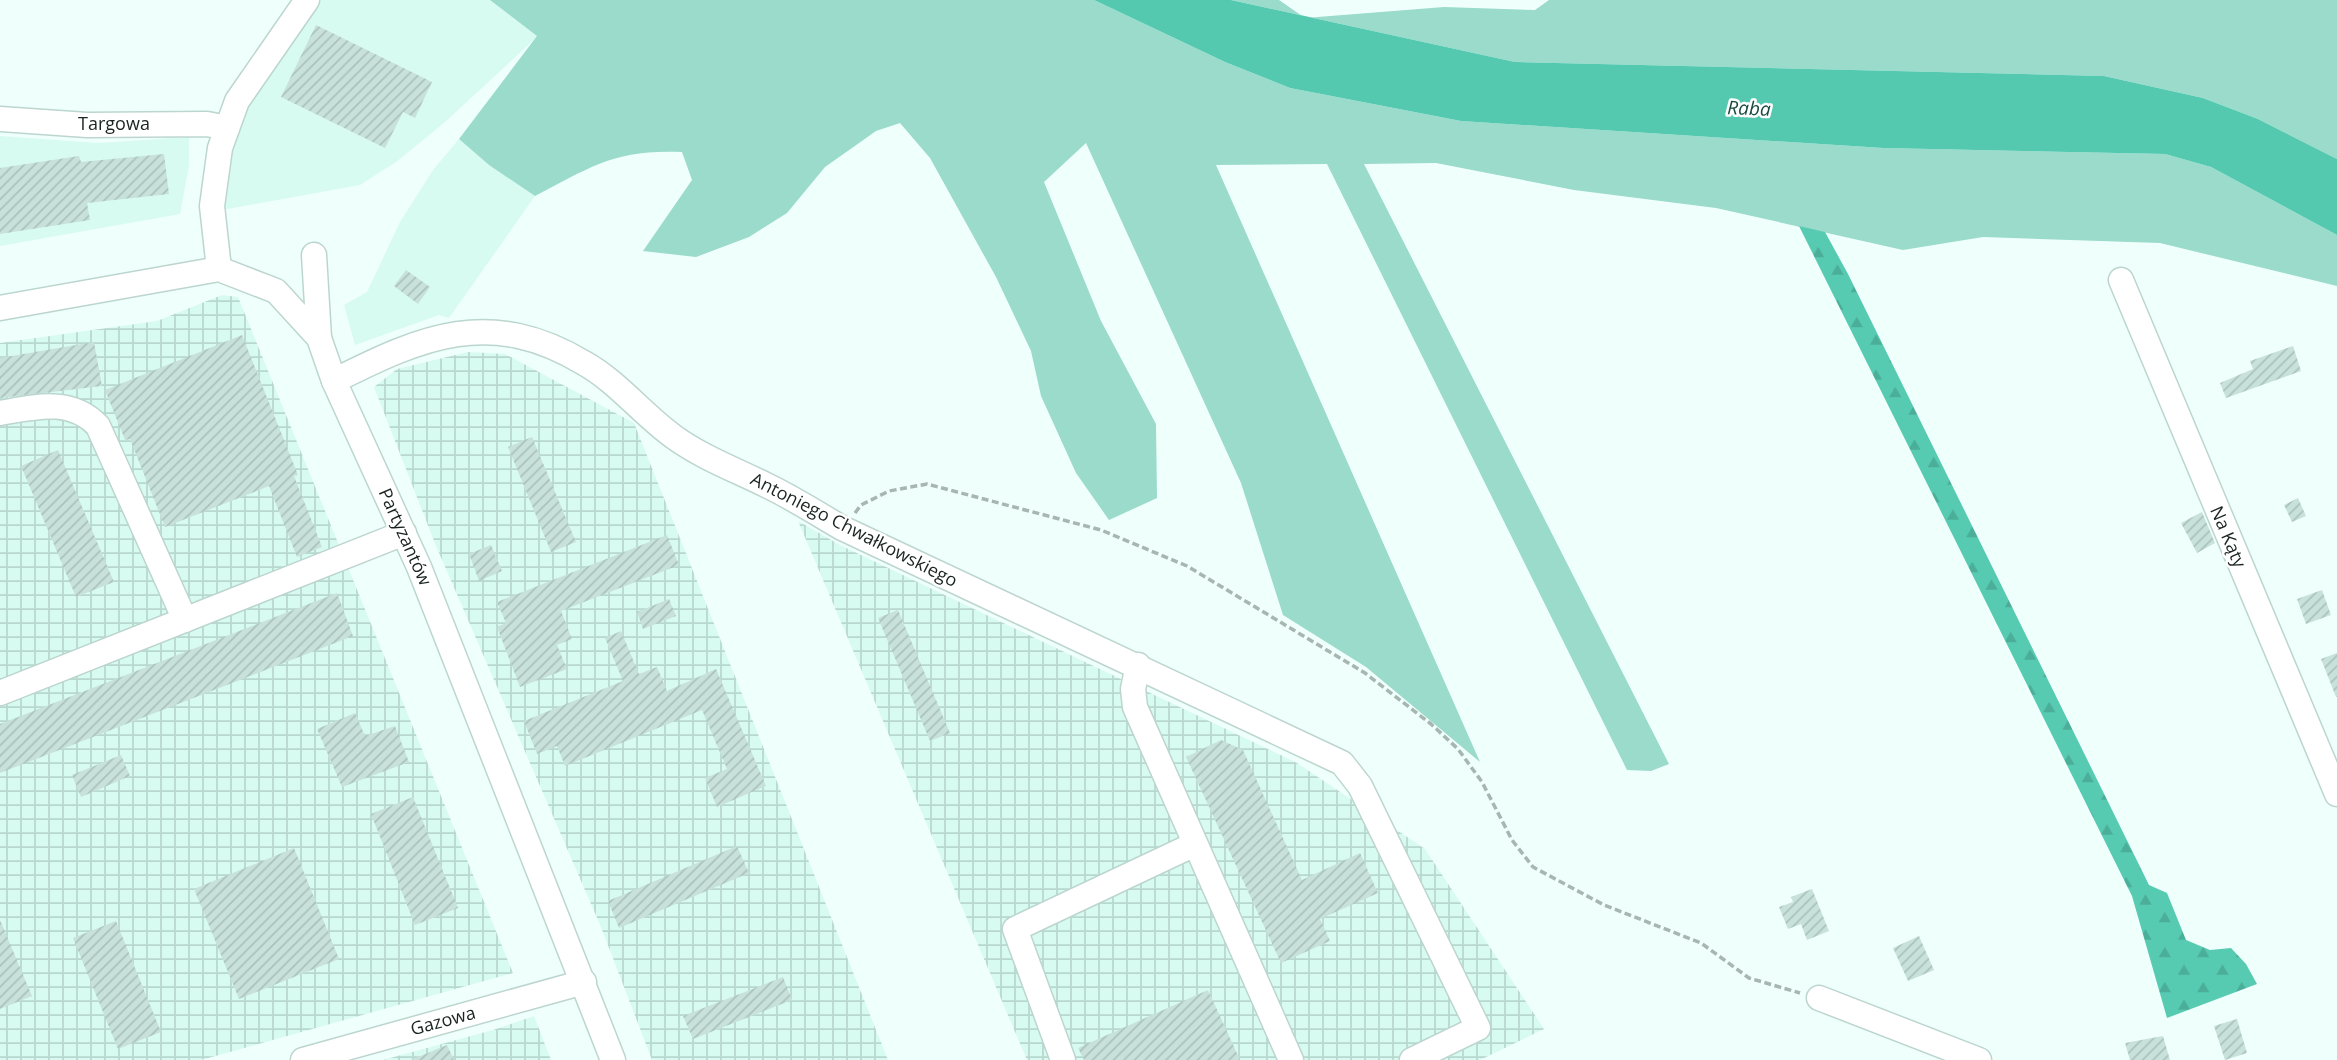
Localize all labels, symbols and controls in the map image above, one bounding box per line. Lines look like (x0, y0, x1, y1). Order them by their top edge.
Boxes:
water label: Raba (1727, 94, 1771, 122)
street label: Targowa (78, 111, 150, 135)
street label: Antoniego Chwałkowskiego (747, 466, 962, 592)
street label: Partyzantów (374, 484, 438, 589)
street label: Na Kąty (2205, 502, 2253, 572)
street label: Gazowa (408, 1000, 478, 1040)

